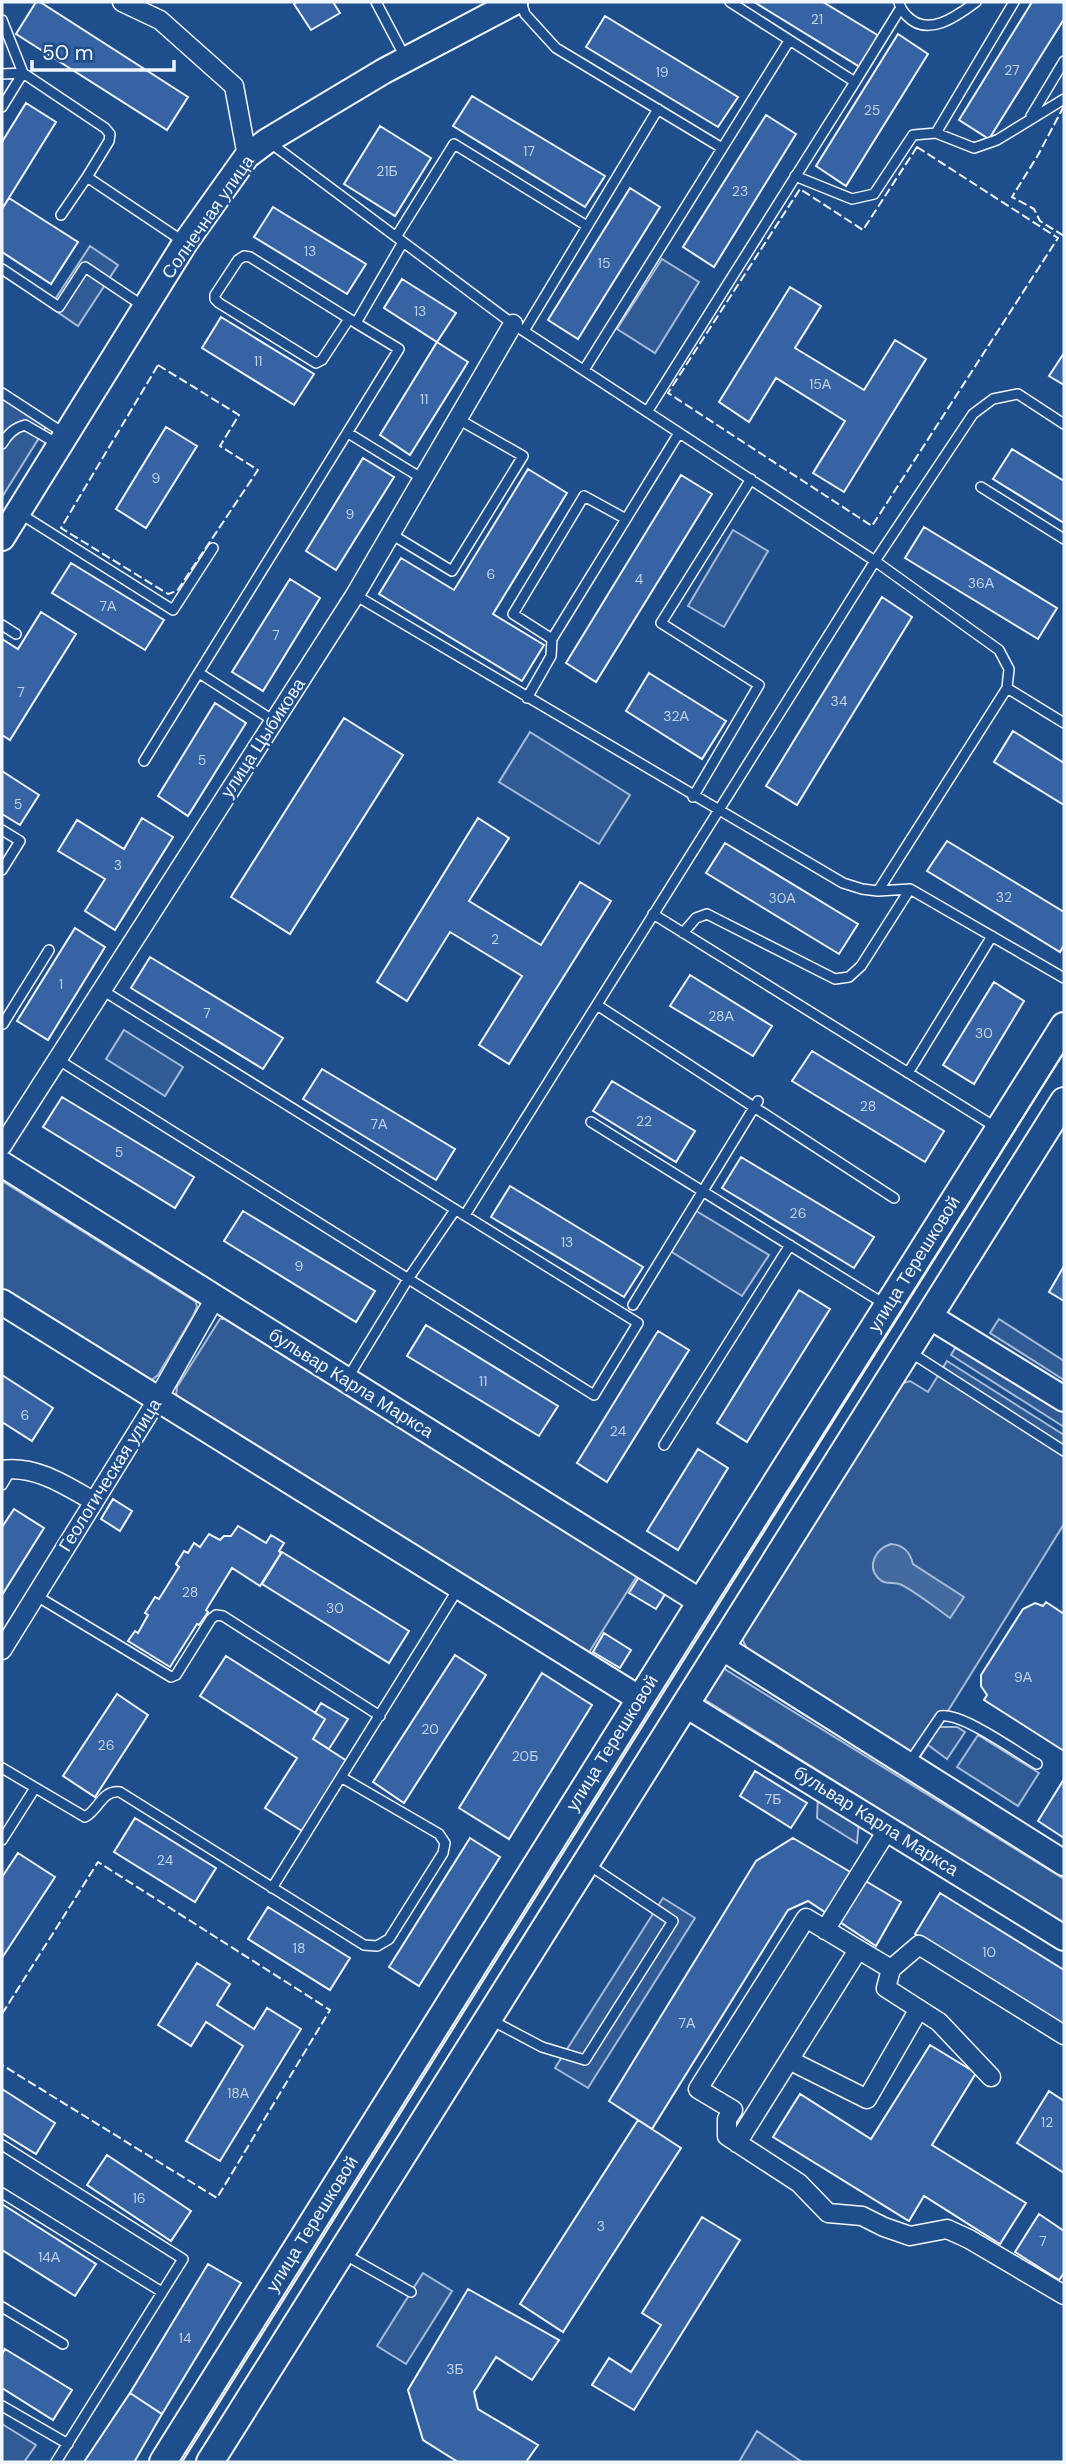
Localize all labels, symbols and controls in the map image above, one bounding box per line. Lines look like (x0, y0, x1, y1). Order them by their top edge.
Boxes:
house number: 21 (811, 10, 823, 28)
scale bar (32, 28, 173, 72)
text: 50 m (42, 39, 93, 67)
house number: 27 (1004, 61, 1020, 79)
house number: 19 (655, 63, 669, 81)
house number: 25 (864, 101, 880, 119)
house number: 17 (523, 142, 535, 160)
street label: Солнечная улица (156, 150, 260, 284)
house number: 21Б (376, 162, 398, 180)
house number: 23 (732, 182, 748, 200)
house number: 13 (304, 242, 316, 260)
house number: 15 (598, 254, 610, 272)
house number: 13 (414, 302, 426, 320)
house number: 11 (254, 352, 262, 370)
house number: 15А (809, 375, 832, 393)
house number: 11 (420, 390, 428, 408)
house number: 9 (152, 469, 161, 487)
house number: 9 (346, 505, 355, 523)
house number: 6 (487, 565, 495, 583)
house number: 4 (635, 570, 644, 588)
house number: 36А (968, 574, 995, 592)
house number: 7А (100, 597, 117, 615)
house number: 7 (272, 626, 280, 644)
street label: улица Цыбикова (215, 673, 311, 803)
house number: 7 (17, 683, 25, 701)
house number: 34 (831, 692, 848, 710)
house number: 32А (663, 707, 689, 725)
house number: 5 (198, 751, 206, 769)
house number: 5 (14, 795, 22, 813)
house number: 3 (114, 856, 122, 874)
house number: 32 (996, 888, 1012, 906)
house number: 30А (768, 889, 796, 907)
house number: 2 (491, 930, 499, 948)
house number: 1 (59, 975, 63, 993)
house number: 7 (203, 1004, 211, 1022)
house number: 28А (708, 1007, 734, 1025)
house number: 30 (975, 1024, 993, 1042)
house number: 28 (860, 1097, 876, 1115)
house number: 22 (636, 1112, 652, 1130)
house number: 7А (371, 1115, 388, 1133)
house number: 5 (115, 1143, 123, 1161)
street label: улица Терешковой (862, 1191, 966, 1337)
house number: 26 (790, 1204, 806, 1222)
house number: 13 (561, 1233, 573, 1251)
house number: 9 (295, 1257, 304, 1275)
street label: бульвар Карла Маркса (264, 1322, 439, 1444)
house number: 11 (479, 1372, 487, 1390)
street label: Геологическая улица (53, 1393, 167, 1556)
house number: 6 (21, 1406, 29, 1424)
house number: 24 (610, 1422, 627, 1440)
house number: 28 (182, 1583, 198, 1601)
house number: 30 (326, 1599, 344, 1617)
house number: 9А (1014, 1668, 1033, 1686)
street label: улица Терешковой (560, 1670, 664, 1816)
house number: 20 (421, 1720, 439, 1738)
house number: 26 (98, 1736, 114, 1754)
house number: 20Б (512, 1747, 538, 1765)
street label: бульвар Карла Маркса (789, 1760, 964, 1882)
house number: 7Б (765, 1790, 781, 1808)
house number: 24 (157, 1851, 174, 1869)
house number: 18 (293, 1939, 305, 1957)
house number: 10 (982, 1943, 996, 1961)
house number: 7А (679, 2014, 696, 2032)
house number: 18А (227, 2084, 250, 2102)
house number: 12 (1041, 2113, 1053, 2131)
street label: улица Терешковой (260, 2151, 364, 2297)
house number: 16 (132, 2189, 146, 2207)
house number: 3 (597, 2217, 605, 2235)
house number: 7 (1039, 2232, 1047, 2250)
house number: 14А (38, 2248, 61, 2266)
house number: 14 (179, 2329, 192, 2347)
house number: 3Б (446, 2360, 464, 2378)

